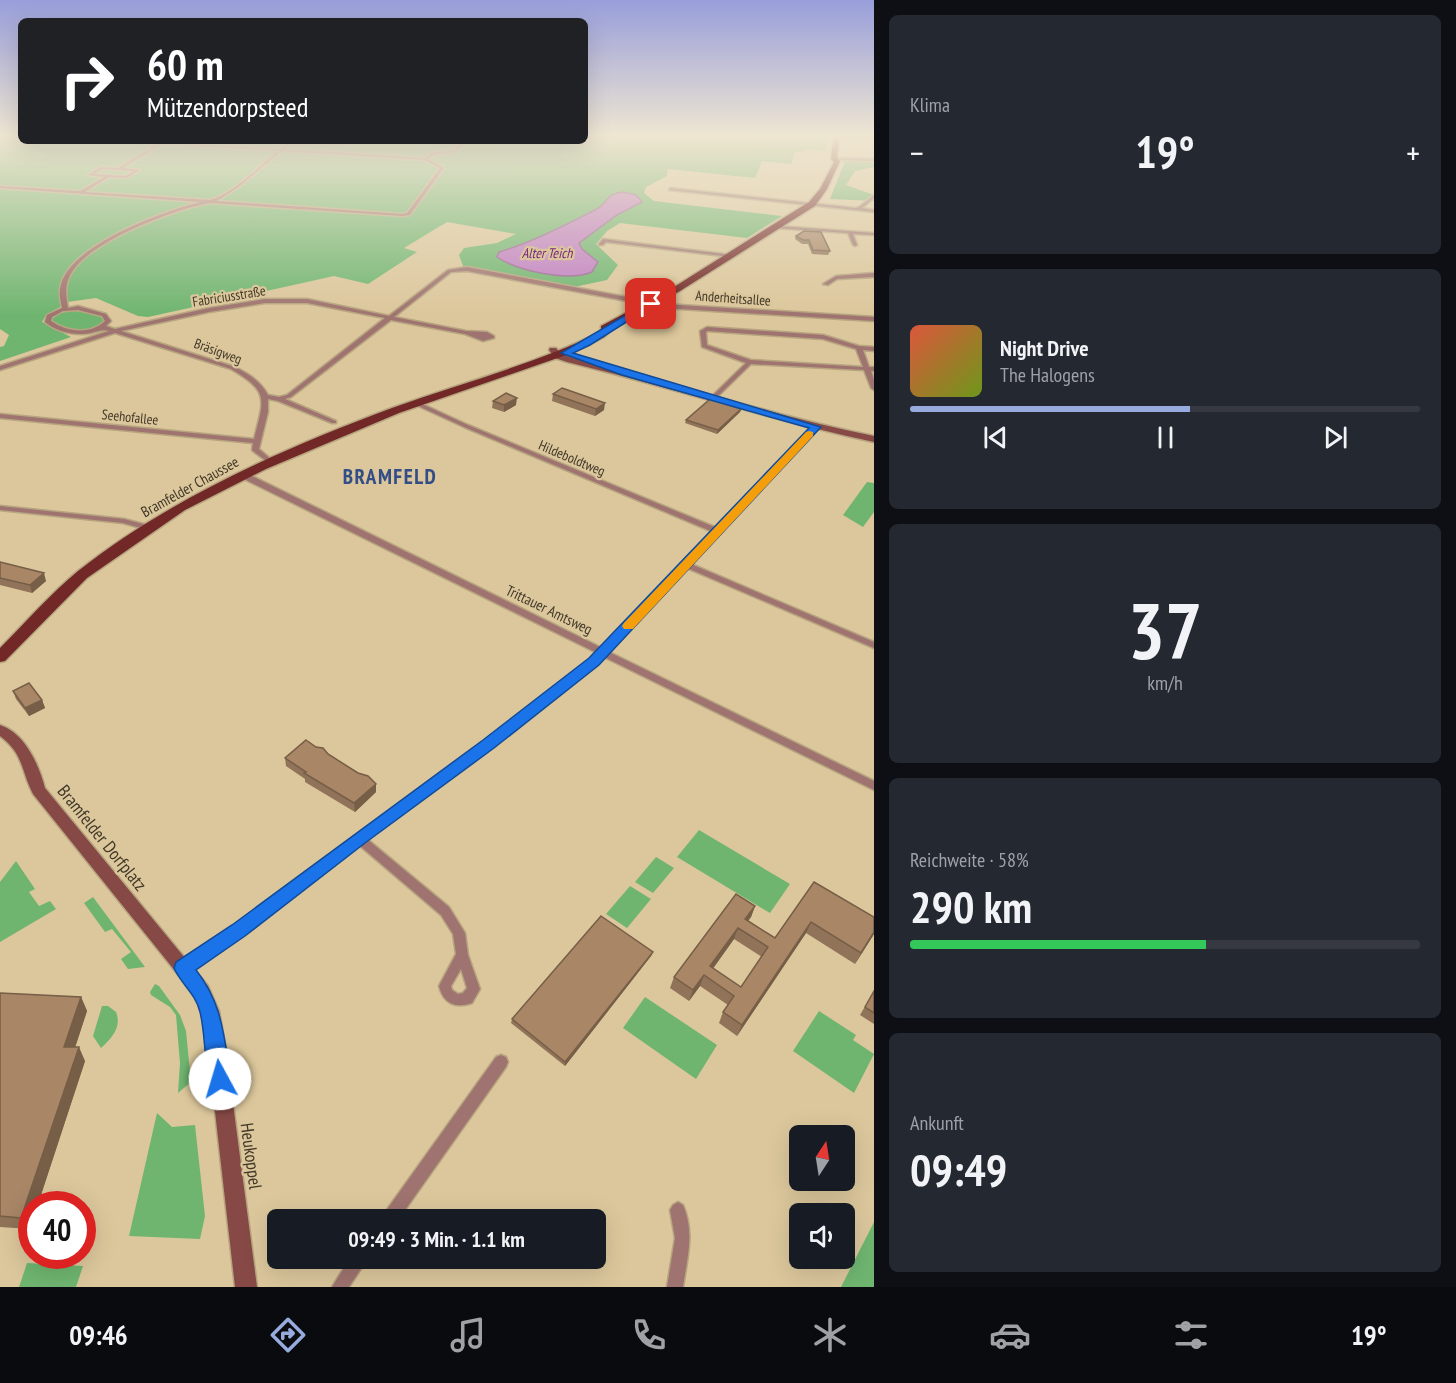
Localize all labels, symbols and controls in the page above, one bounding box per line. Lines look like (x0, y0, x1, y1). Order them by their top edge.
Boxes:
text: 60 m (147, 37, 224, 92)
icon: right (48, 42, 126, 120)
text: Mützendorpsteed (147, 90, 308, 124)
text: Klima (910, 92, 950, 118)
text: 19° (1135, 122, 1195, 180)
text: − (910, 131, 924, 174)
text: + (1406, 131, 1420, 174)
water label: Alter Teich (522, 244, 573, 262)
pin (625, 278, 676, 329)
street label: Fabriciusstraße (191, 281, 267, 311)
street label: Anderheitsallee (695, 286, 772, 310)
icon: arrive (634, 287, 667, 320)
street label: Bräsigweg (192, 334, 244, 368)
text: Night Drive (1000, 334, 1089, 362)
text: The Halogens (1000, 362, 1095, 388)
street label: Seehofallee (101, 405, 159, 429)
icon: previous (979, 421, 1012, 454)
icon: pause (1149, 421, 1182, 454)
icon: next (1319, 421, 1352, 454)
street label: Hildeboldtweg (536, 436, 608, 480)
street label: Bramfelder Chaussee (138, 452, 242, 521)
district label: BRAMFELD (343, 463, 437, 490)
street label: Trittauer Amtsweg (503, 580, 596, 639)
text: 37 (1128, 580, 1202, 681)
text: km/h (1147, 670, 1183, 696)
street label: Bramfelder Dorfplatz (53, 780, 152, 895)
text: Reichweite · 58% (910, 847, 1029, 873)
text: 290 km (910, 877, 1032, 935)
position arrow (188, 1047, 252, 1111)
text: Ankunft (910, 1110, 964, 1136)
street label: Heukoppel (235, 1121, 268, 1191)
north arrow (789, 1125, 855, 1191)
map controls (789, 1125, 855, 1269)
text: 09:49 (910, 1140, 1007, 1198)
speed limit sign: 40 (18, 1191, 96, 1269)
button: sound (789, 1203, 855, 1269)
text: 09:49 · 3 Min. · 1.1 km (348, 1225, 525, 1253)
icon: directions (267, 1314, 309, 1356)
icon: music (447, 1314, 489, 1356)
icon: phone (628, 1314, 670, 1356)
icon: climate (809, 1314, 851, 1356)
icon: car (989, 1314, 1031, 1356)
icon: filters (1170, 1314, 1212, 1356)
text: 09:46 (69, 1318, 128, 1352)
text: 19° (1351, 1318, 1387, 1352)

